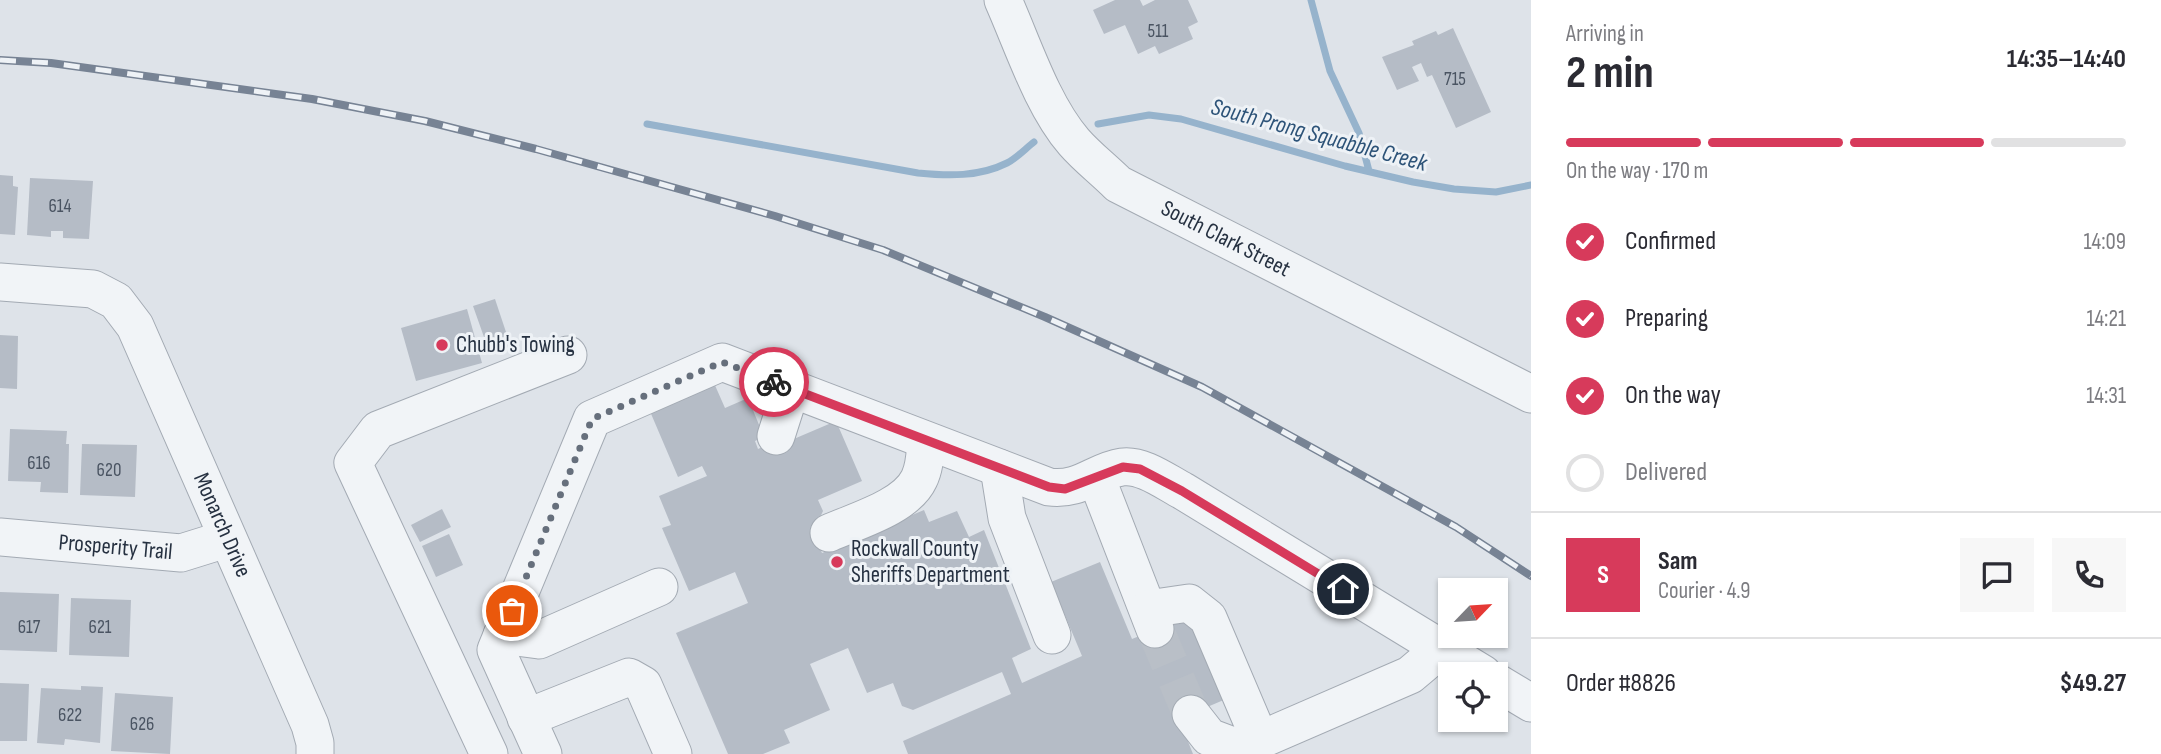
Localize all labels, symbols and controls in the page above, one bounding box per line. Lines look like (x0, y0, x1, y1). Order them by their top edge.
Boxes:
house number: 511 (1148, 20, 1169, 43)
text: Arriving in (1566, 20, 1644, 48)
text: 14:35–14:40 (2007, 44, 2126, 75)
text: 2 min (1566, 46, 1654, 101)
house number: 715 (1444, 68, 1466, 91)
water label: South Prong Squabble Creek (1208, 92, 1431, 178)
text: On the way · 170 m (1566, 157, 1708, 185)
street label: South Clark Street (1156, 194, 1295, 283)
house number: 614 (49, 195, 72, 218)
icon: check (1566, 223, 1604, 261)
text: Confirmed (1625, 226, 1716, 257)
text: 14:09 (2084, 228, 2126, 256)
icon: check (1566, 300, 1604, 338)
text: Preparing (1625, 303, 1708, 334)
text: 14:21 (2086, 305, 2126, 333)
place label: Chubb's Towing (456, 331, 575, 359)
marker: Chubb's Towing (434, 337, 450, 353)
courier (739, 347, 809, 417)
icon: bike (755, 363, 793, 401)
icon: check (1566, 377, 1604, 415)
text: On the way (1625, 380, 1721, 411)
text: 14:31 (2086, 382, 2126, 410)
house number: 616 (27, 452, 51, 475)
text: Delivered (1625, 457, 1707, 488)
house number: 620 (97, 459, 121, 482)
street label: Monarch Drive (187, 469, 257, 582)
street label: Prosperity Trail (57, 528, 174, 566)
place label: Rockwall County Sheriffs Department (851, 535, 1010, 589)
button: chat (1960, 538, 2034, 612)
button: phone (2052, 538, 2126, 612)
text: Sam (1658, 546, 1698, 577)
marker: Rockwall County Sheriffs Department (829, 554, 845, 570)
pin (1313, 559, 1373, 619)
text: S (1597, 560, 1609, 591)
icon: home (1324, 570, 1362, 608)
text: Courier · 4.9 (1658, 577, 1750, 605)
north arrow (1438, 578, 1508, 648)
map controls (1438, 578, 1508, 732)
pin (482, 581, 542, 641)
icon: bag (493, 592, 531, 630)
house number: 617 (18, 616, 41, 639)
house number: 621 (88, 616, 112, 639)
button: locate (1438, 662, 1508, 732)
text: Order #8826 (1566, 668, 1676, 699)
text: $49.27 (2059, 668, 2126, 699)
house number: 622 (58, 704, 82, 727)
house number: 626 (130, 713, 154, 736)

